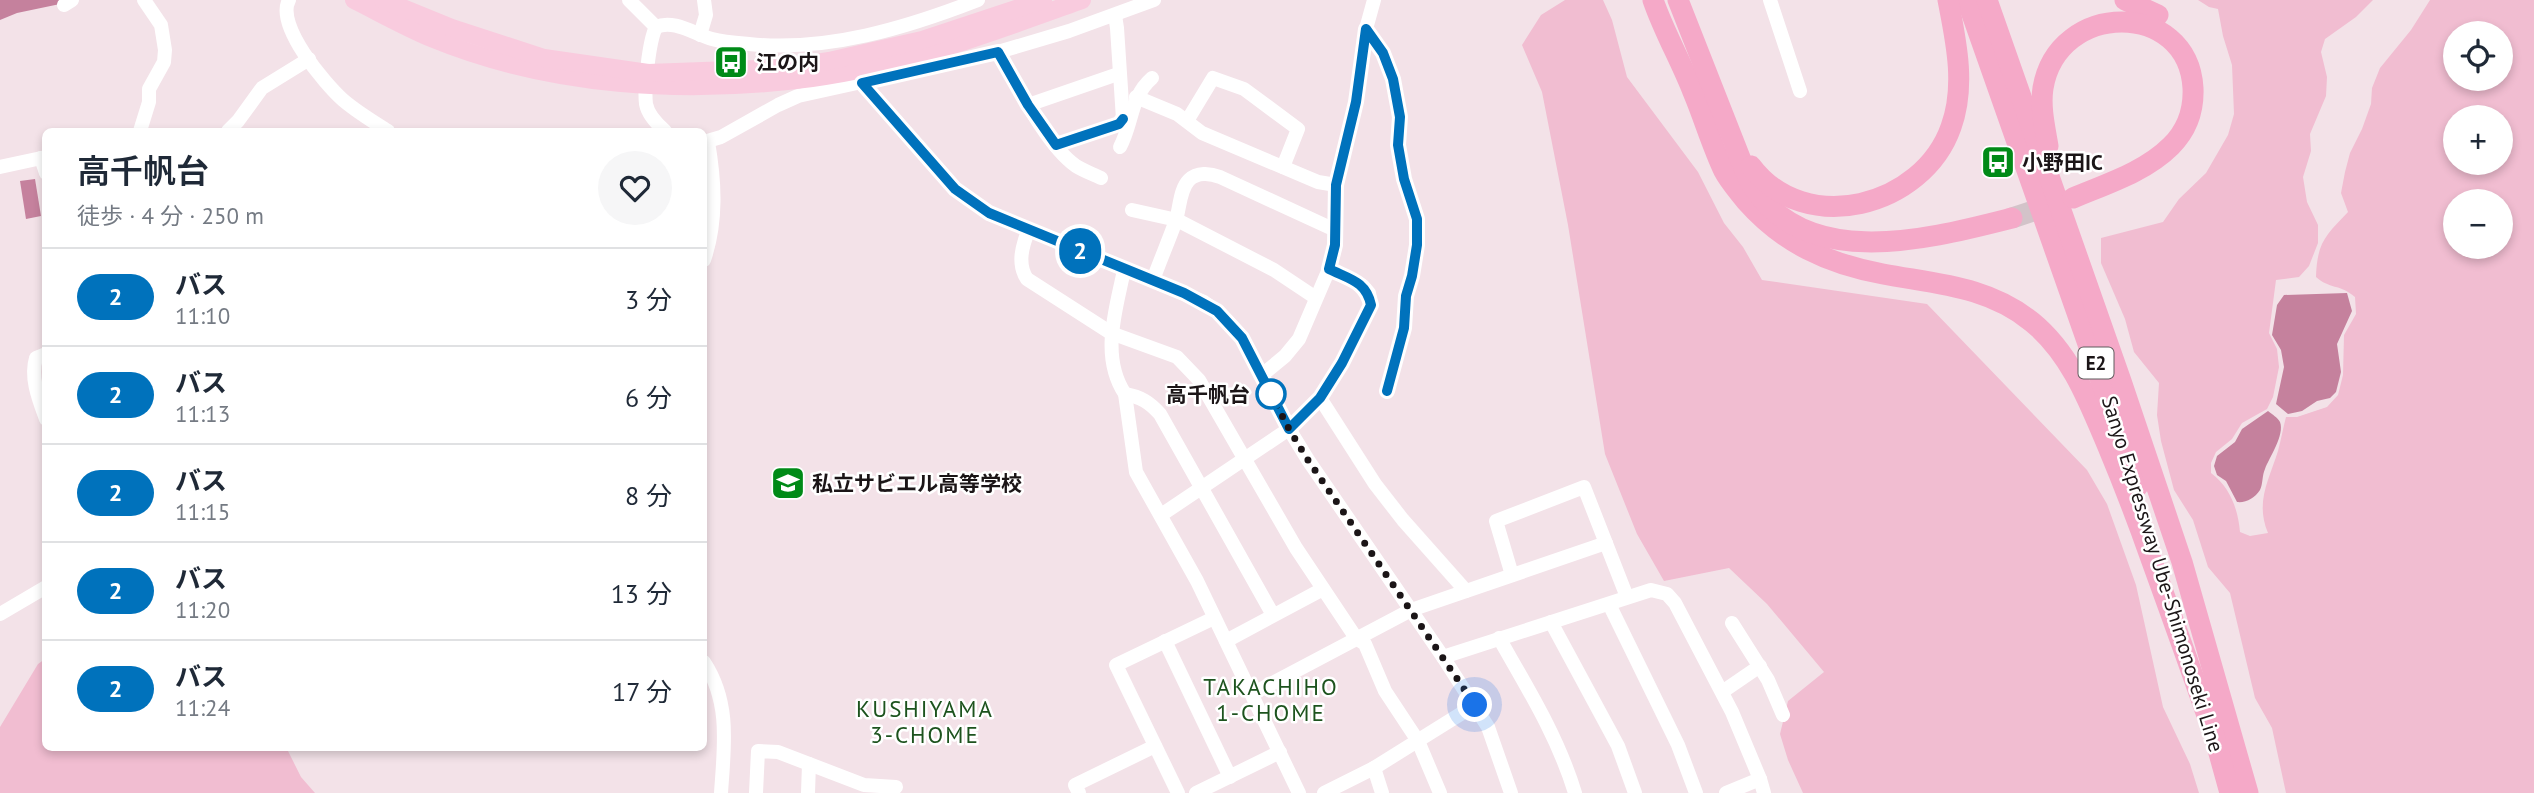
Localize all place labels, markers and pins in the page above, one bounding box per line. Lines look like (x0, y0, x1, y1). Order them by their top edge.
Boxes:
bus stop icon: 江の内 (712, 43, 750, 81)
place label: 江の内 (756, 49, 819, 76)
bus stop icon: 小野田IC (1979, 143, 2017, 181)
place label: 小野田IC (2022, 149, 2103, 176)
marker: 高千帆台 (1256, 379, 1286, 409)
place label: 高千帆台 (1166, 381, 1250, 408)
school or university icon: 私立サビエル高等学校 (769, 464, 807, 502)
place label: 私立サビエル高等学校 (812, 470, 1022, 497)

